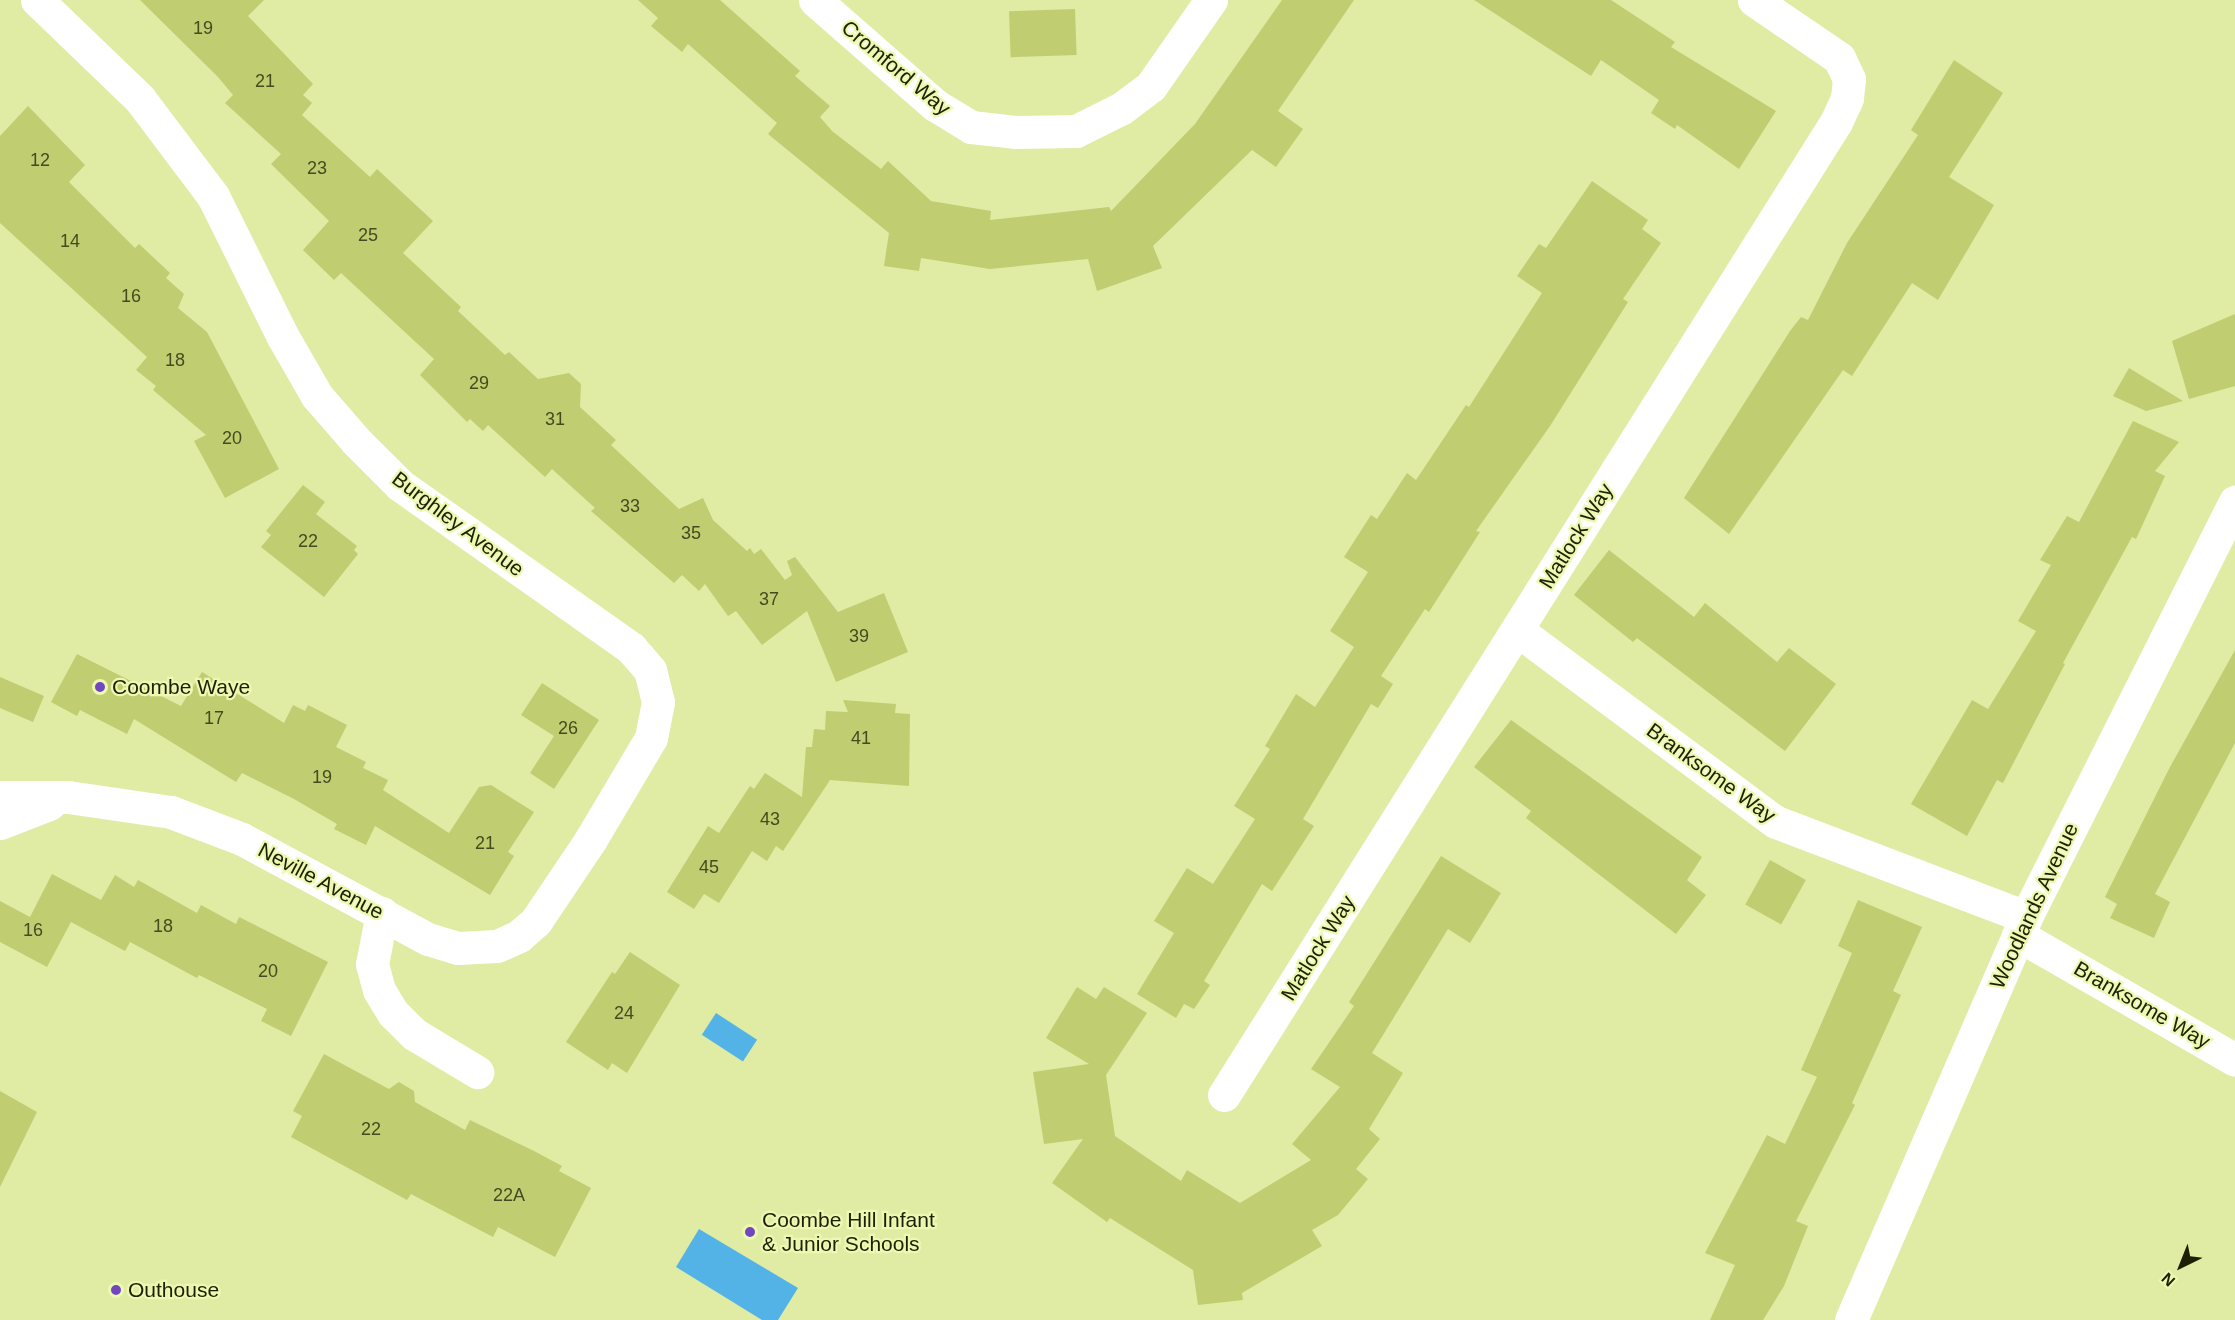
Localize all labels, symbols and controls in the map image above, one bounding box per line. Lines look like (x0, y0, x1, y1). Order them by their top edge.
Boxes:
street label: Cromford Way (836, 15, 956, 121)
house number: 19 (193, 17, 213, 39)
house number: 21 (255, 70, 275, 92)
house number: 12 (30, 149, 50, 171)
house number: 23 (307, 157, 327, 179)
house number: 25 (358, 224, 378, 246)
house number: 14 (60, 230, 80, 252)
house number: 16 (121, 285, 141, 307)
house number: 18 (165, 349, 185, 371)
house number: 29 (469, 372, 489, 394)
house number: 31 (545, 408, 565, 430)
house number: 20 (222, 427, 242, 449)
street label: Burghley Avenue (387, 466, 529, 582)
street label: Matlock Way (1534, 479, 1618, 593)
house number: 33 (620, 495, 640, 517)
house number: 35 (681, 522, 701, 544)
house number: 22 (298, 530, 318, 552)
house number: 37 (759, 588, 779, 610)
house number: 39 (849, 625, 869, 647)
place label: Coombe Waye (112, 674, 250, 700)
marker: Coombe Waye (93, 680, 107, 694)
house number: 17 (204, 707, 224, 729)
house number: 26 (558, 717, 578, 739)
street label: Branksome Way (1642, 718, 1780, 828)
house number: 41 (851, 727, 871, 749)
house number: 19 (312, 766, 332, 788)
house number: 43 (760, 808, 780, 830)
street label: Woodlands Avenue (1984, 818, 2084, 994)
house number: 21 (475, 832, 495, 854)
street label: Neville Avenue (253, 837, 389, 925)
house number: 45 (699, 856, 719, 878)
street label: Matlock Way (1276, 891, 1360, 1005)
house number: 18 (153, 915, 173, 937)
house number: 16 (23, 919, 43, 941)
street label: Branksome Way (2069, 956, 2215, 1054)
house number: 20 (258, 960, 278, 982)
house number: 24 (614, 1002, 634, 1024)
house number: 22 (361, 1118, 381, 1140)
house number: 22A (493, 1184, 525, 1206)
place label: Coombe Hill Infant & Junior Schools (762, 1207, 935, 1257)
marker: Coombe Hill Infant & Junior Schools (743, 1225, 757, 1239)
north arrow (2151, 1236, 2211, 1296)
text: N (2158, 1269, 2178, 1290)
place label: Outhouse (128, 1277, 219, 1303)
marker: Outhouse (109, 1283, 123, 1297)

